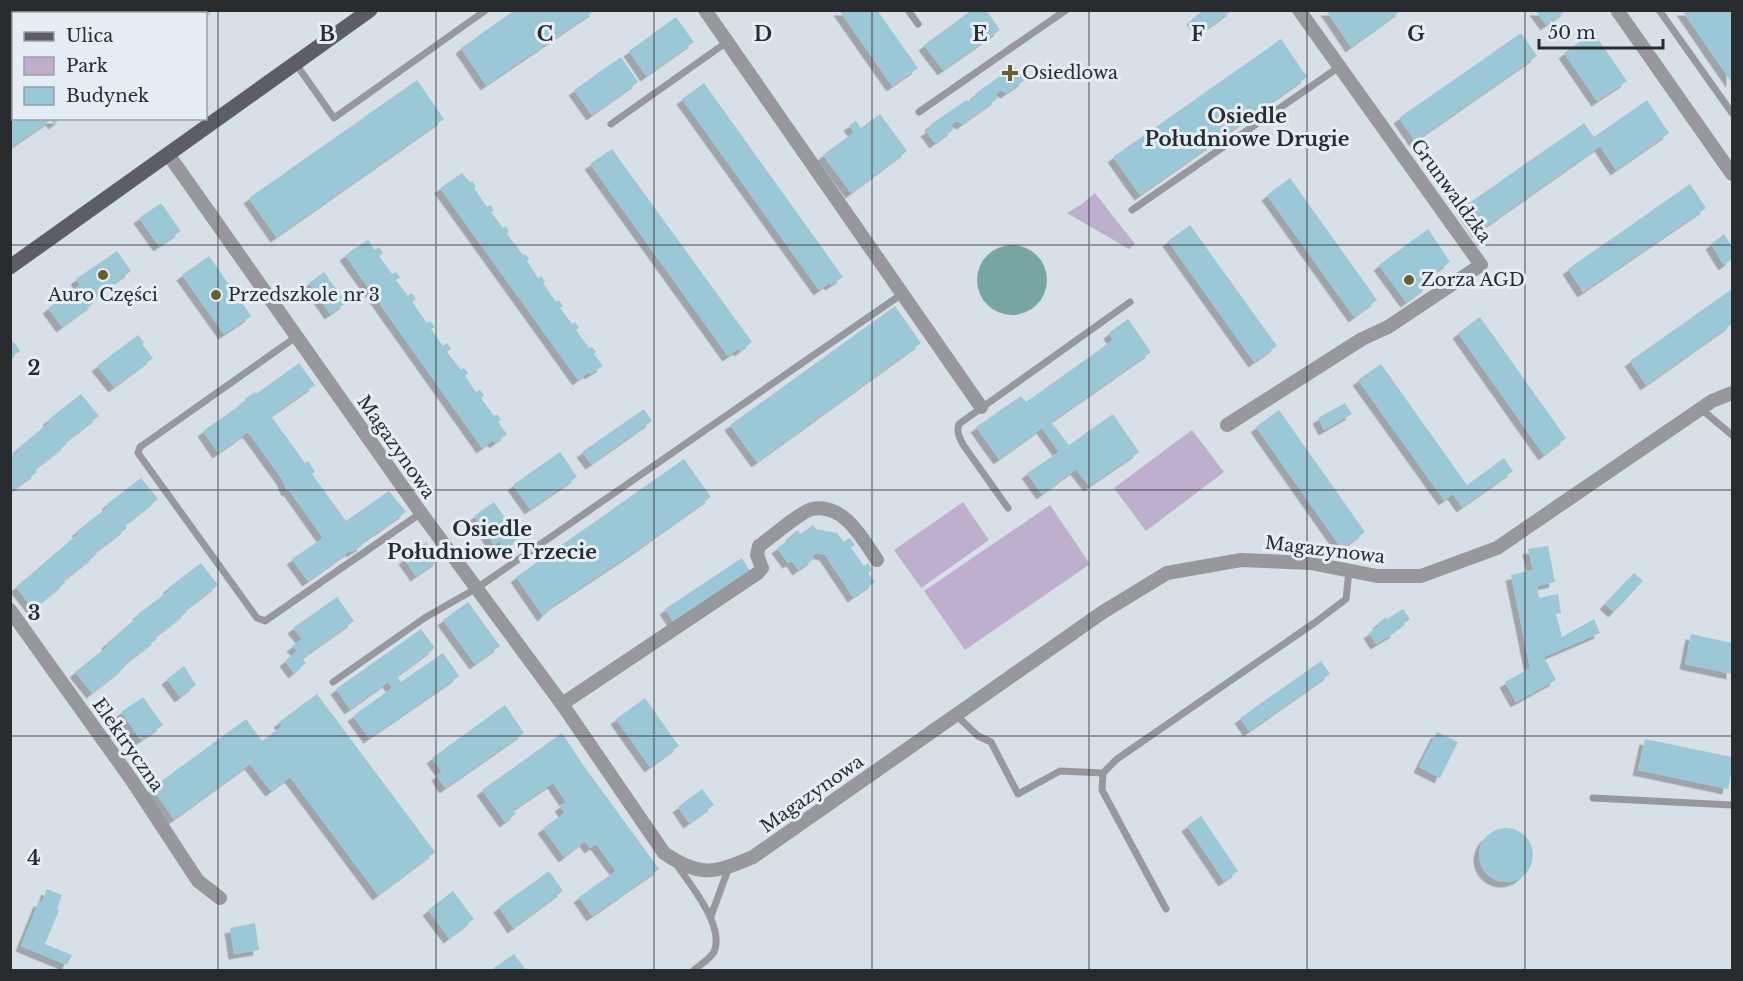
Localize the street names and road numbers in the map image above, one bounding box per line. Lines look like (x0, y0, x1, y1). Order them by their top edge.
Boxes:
street label: Grunwaldzka (1406, 135, 1496, 247)
street label: Magazynowa (352, 391, 440, 503)
street label: Magazynowa (1264, 532, 1386, 568)
street label: Elektryczna (88, 694, 168, 796)
street label: Magazynowa (756, 750, 868, 838)

